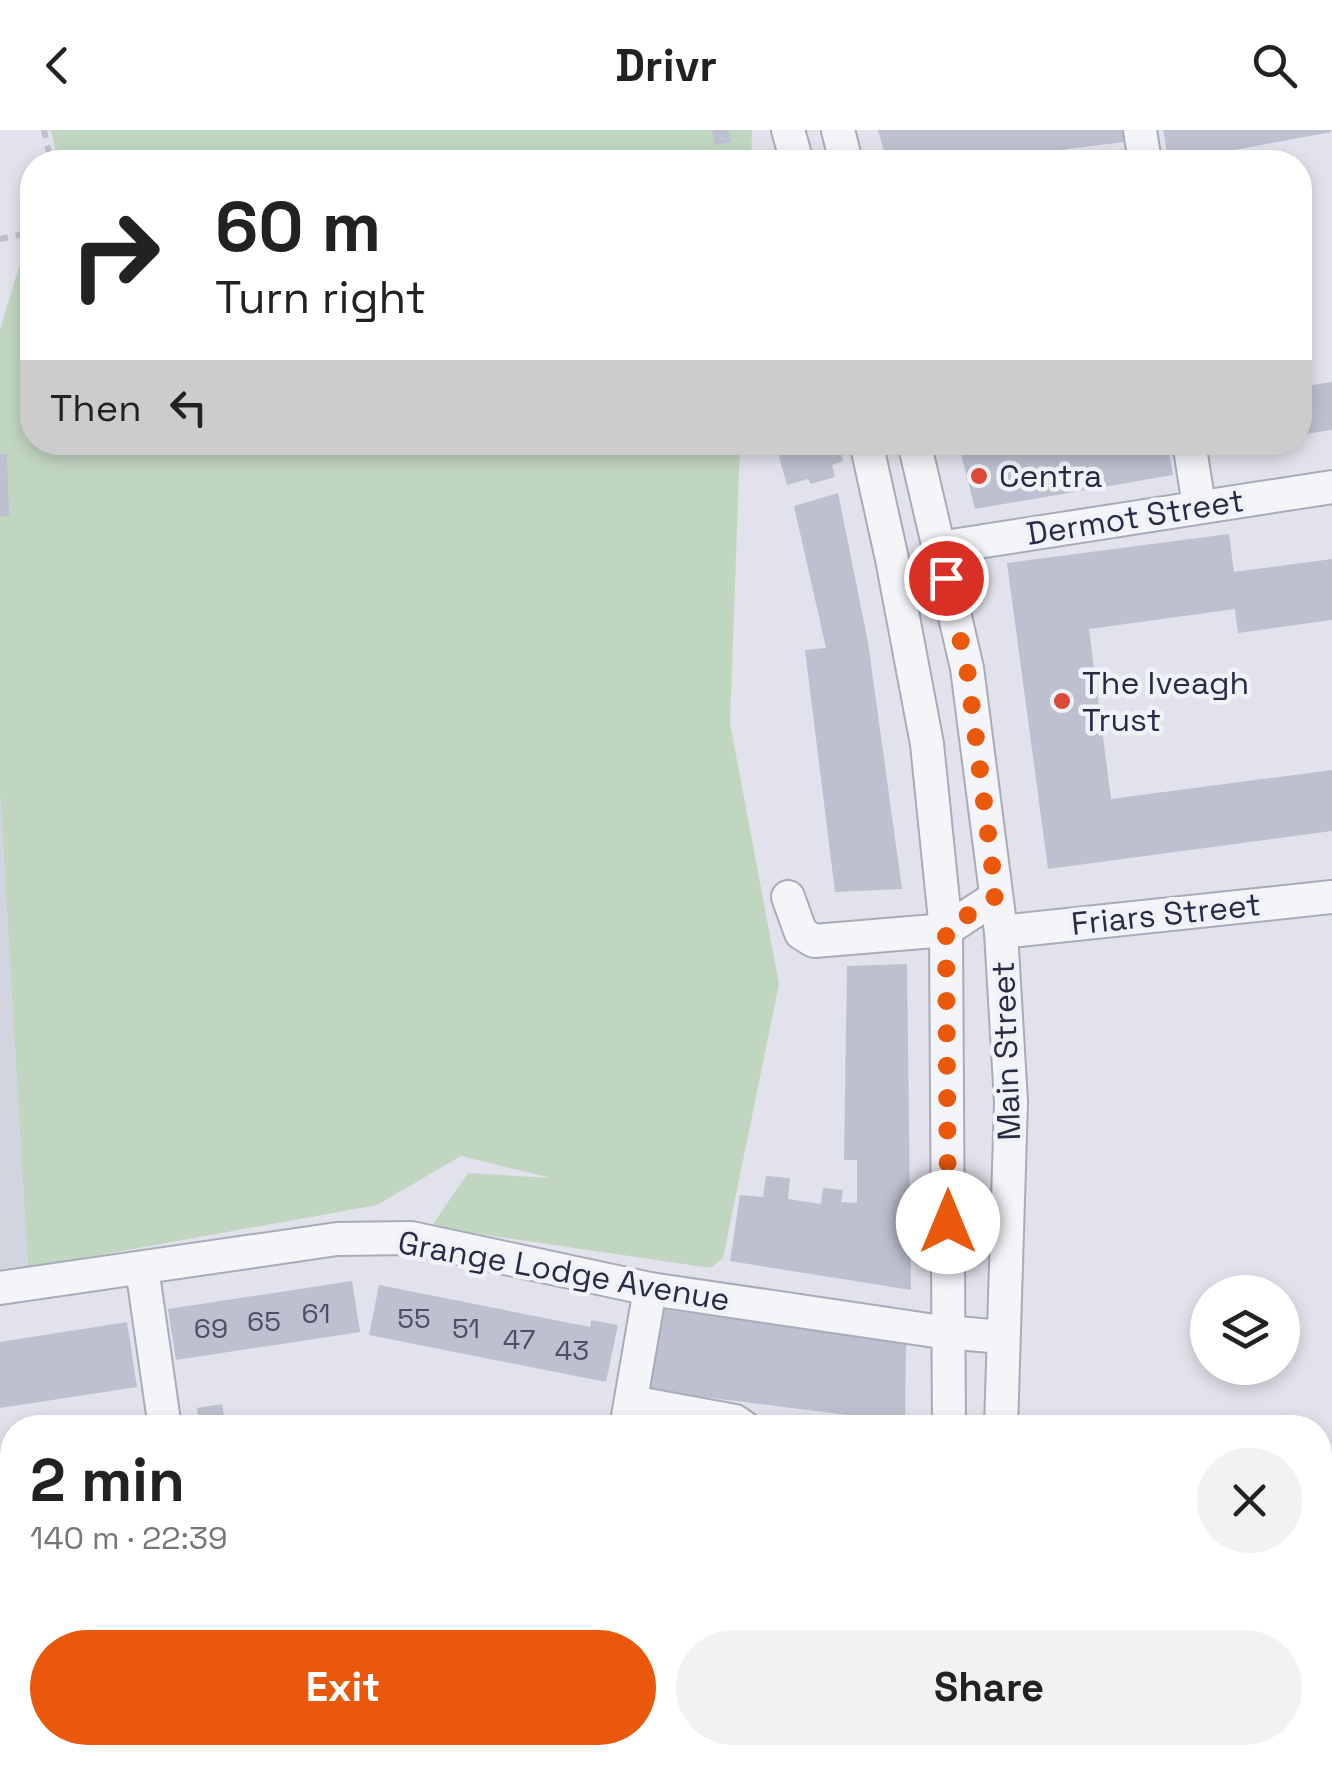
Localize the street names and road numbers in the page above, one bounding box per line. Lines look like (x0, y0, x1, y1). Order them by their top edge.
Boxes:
street label: Dermot Street (1023, 480, 1247, 554)
street label: Friars Street (1069, 884, 1263, 944)
street label: Main Street (983, 961, 1029, 1141)
street label: Grange Lodge Avenue (395, 1222, 733, 1320)

